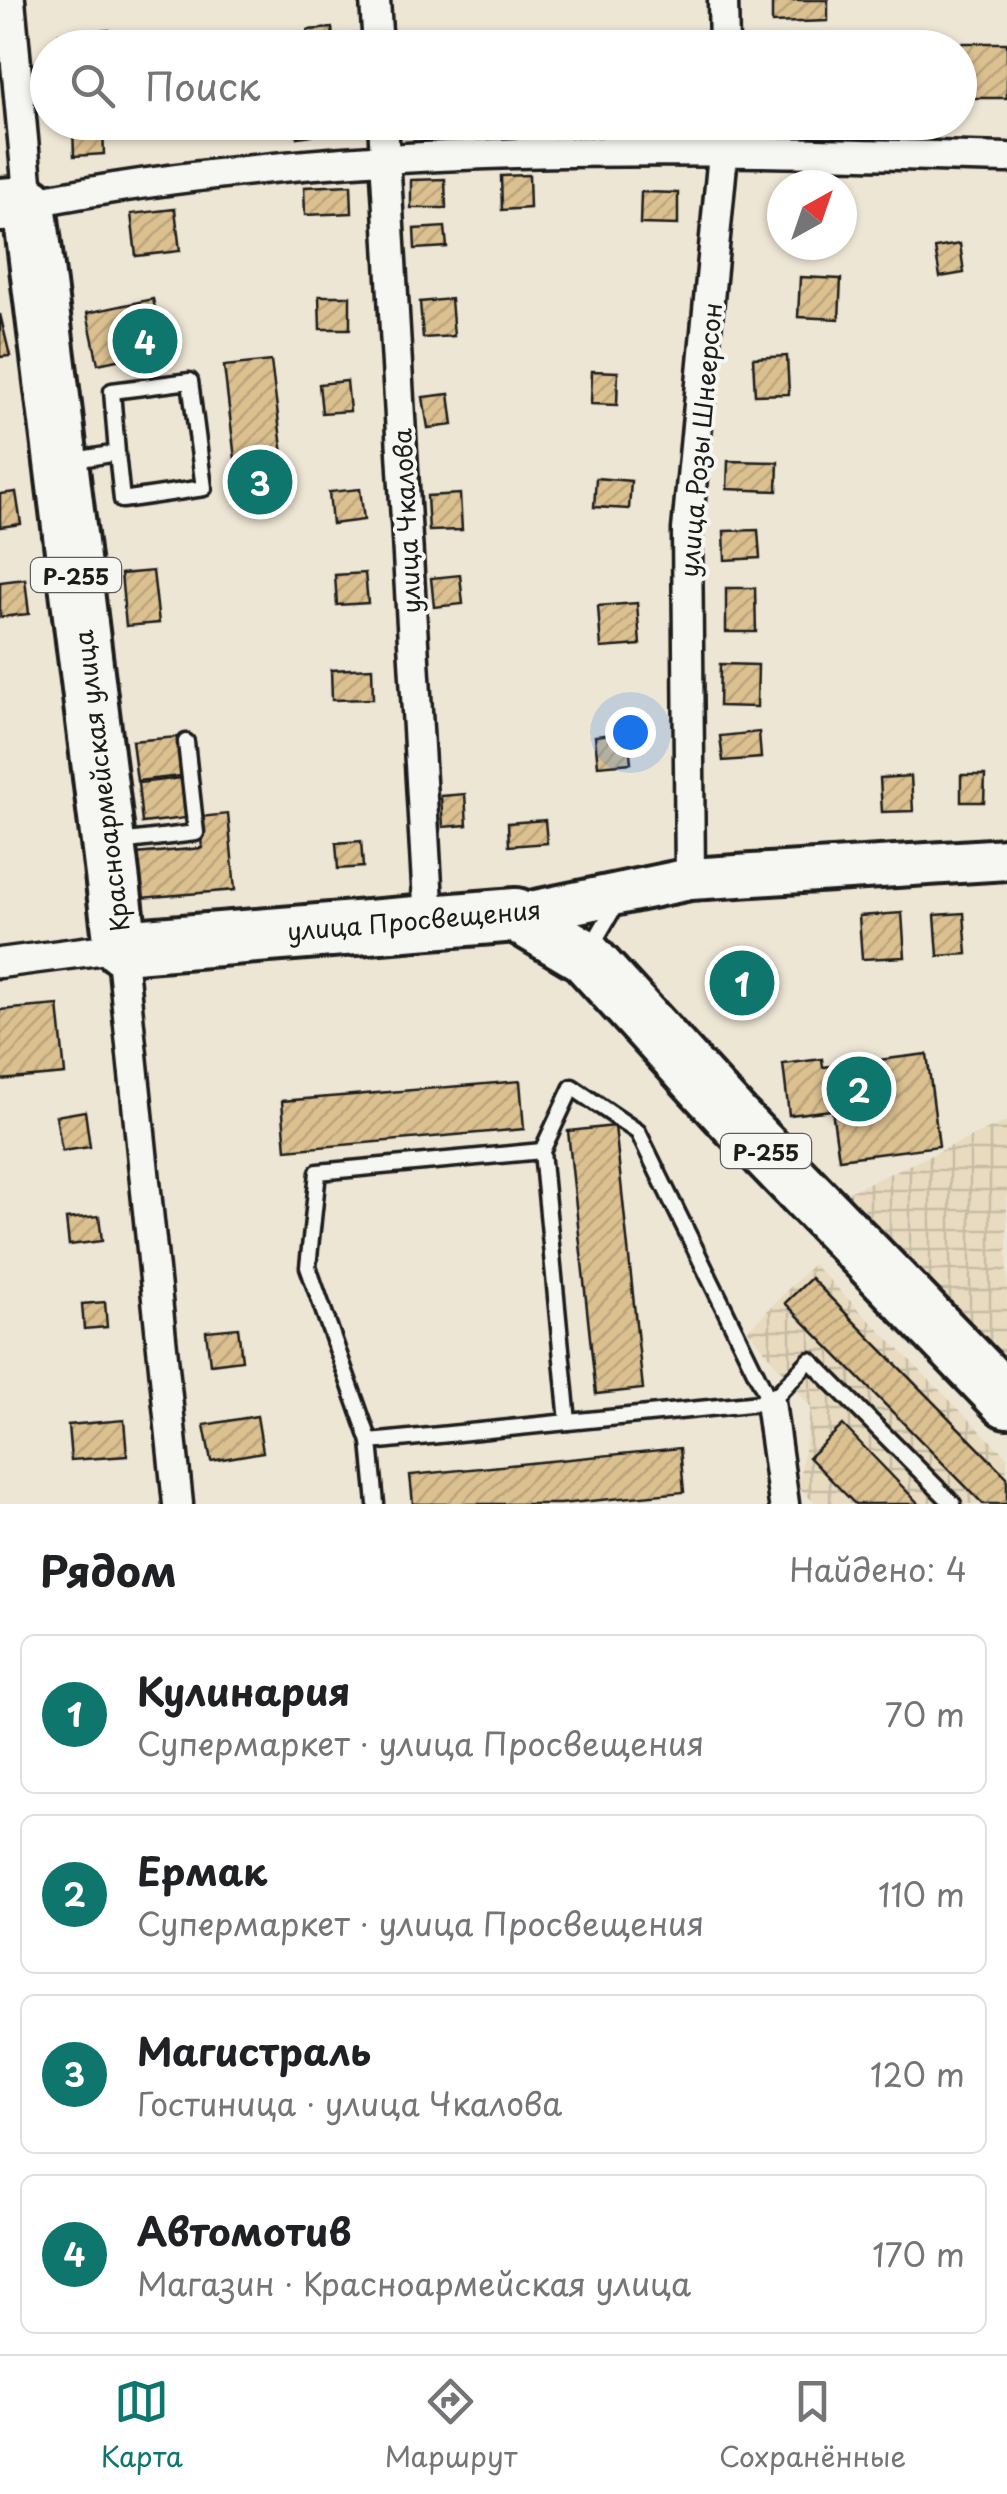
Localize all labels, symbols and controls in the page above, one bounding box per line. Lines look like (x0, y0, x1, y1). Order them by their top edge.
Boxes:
search box (30, 30, 977, 140)
text: Поиск (145, 57, 260, 114)
icon: search (65, 58, 120, 113)
north arrow (767, 170, 857, 260)
street label: улица Розы Шнеерсон (669, 301, 731, 579)
pin: 4 (112, 304, 178, 378)
street label: улица Чкалова (382, 427, 430, 615)
pin: 3 (228, 444, 292, 520)
road number: Р-255 (31, 558, 121, 592)
street label: Красноармейская улица (64, 628, 138, 934)
your location (605, 707, 656, 758)
street label: улица Просвещения (286, 890, 542, 950)
pin: 1 (710, 946, 774, 1020)
pin: 2 (826, 1052, 892, 1126)
road number: Р-255 (721, 1134, 811, 1168)
text: Рядом (40, 1538, 177, 1601)
text: Найдено: 4 (789, 1545, 967, 1593)
text: Кулинария (137, 1662, 350, 1719)
text: 1 (67, 1690, 82, 1738)
text: 70 m (885, 1690, 965, 1738)
text: Супермаркет · улица Просвещения (137, 1719, 704, 1767)
text: Ермак (137, 1842, 267, 1899)
text: 2 (63, 1870, 86, 1918)
text: 110 m (878, 1870, 965, 1918)
text: Супермаркет · улица Просвещения (137, 1899, 704, 1947)
text: Магистраль (137, 2022, 371, 2079)
text: 3 (64, 2050, 85, 2098)
text: 120 m (870, 2050, 965, 2098)
text: Гостиница · улица Чкалова (137, 2079, 562, 2127)
text: Автомотив (137, 2202, 351, 2259)
text: 4 (64, 2230, 85, 2278)
text: 170 m (872, 2230, 965, 2278)
text: Магазин · Красноармейская улица (137, 2259, 691, 2307)
tab: Карта (101, 2374, 183, 2477)
tab: Маршрут (385, 2374, 517, 2477)
tab: Сохранённые (719, 2374, 906, 2477)

